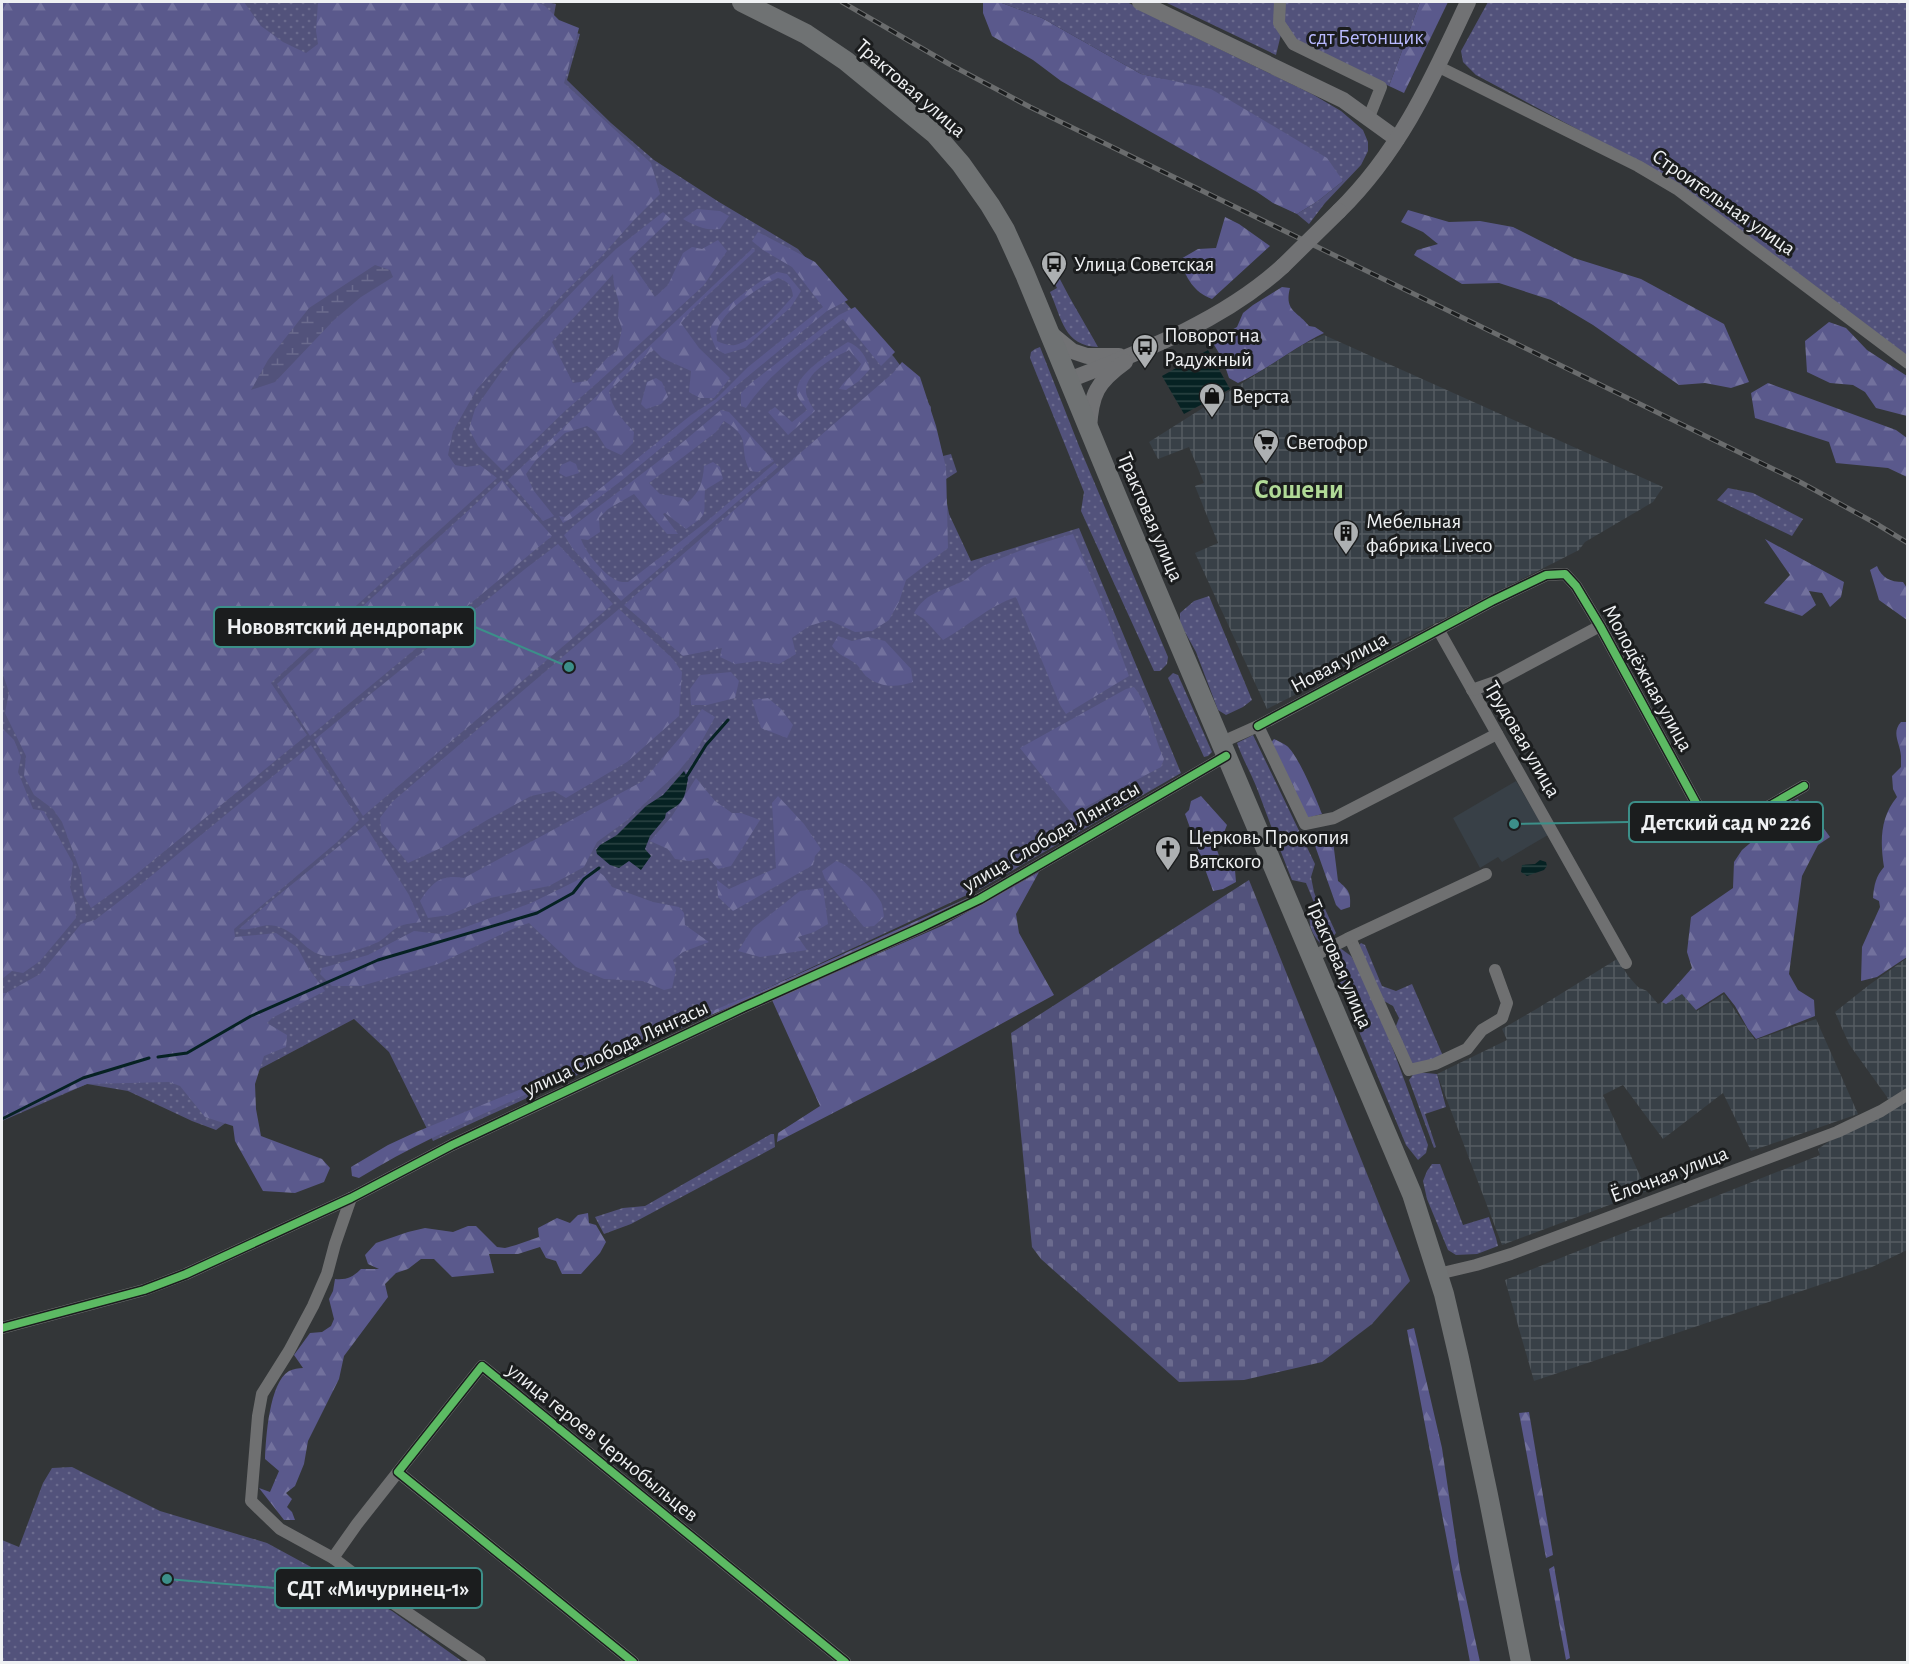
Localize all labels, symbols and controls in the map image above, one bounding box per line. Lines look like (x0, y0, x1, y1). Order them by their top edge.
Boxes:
park label: сдт Бетонщик (1308, 27, 1424, 48)
street label: Трактовая улица (852, 35, 970, 142)
street label: Строительная улица (1648, 145, 1800, 260)
bus stop icon: Улица Советская (1039, 249, 1069, 287)
place label: Улица Советская (1074, 254, 1214, 275)
place label: Поворот на Радужный (1164, 325, 1260, 370)
bus stop icon: Поворот на Радужный (1130, 332, 1160, 370)
shop icon: Верста (1197, 381, 1227, 419)
place label: Верста (1232, 386, 1290, 407)
supermarket icon: Светофор (1251, 427, 1281, 465)
place label: Светофор (1286, 432, 1368, 453)
street label: Трактовая улица (1114, 450, 1187, 585)
district label: Сошени (1254, 476, 1344, 503)
place label: Мебельная фабрика Liveco (1366, 511, 1493, 556)
building icon: Мебельная фабрика Liveco (1331, 518, 1361, 556)
street label: Молодёжная улица (1599, 601, 1697, 755)
callout: Нововятский дендропарк (214, 607, 475, 647)
text: Нововятский дендропарк (226, 616, 464, 638)
street label: Новая улица (1287, 628, 1392, 697)
street label: Трудовая улица (1481, 678, 1564, 801)
street label: улица Слобода Лянгасы (958, 777, 1143, 896)
callout: Детский сад № 226 (1629, 802, 1823, 842)
text: Детский сад № 226 (1641, 812, 1811, 834)
place label: Церковь Прокопия Вятского (1188, 827, 1349, 872)
church icon: Церковь Прокопия Вятского (1153, 834, 1183, 872)
street label: Трактовая улица (1303, 897, 1376, 1032)
street label: улица Слобода Лянгасы (520, 997, 711, 1101)
street label: Ёлочная улица (1607, 1141, 1731, 1207)
street label: улица героев Чернобыльцев (502, 1358, 702, 1526)
callout: СДТ «Мичуринец-1» (275, 1568, 482, 1608)
text: СДТ «Мичуринец-1» (287, 1578, 469, 1601)

